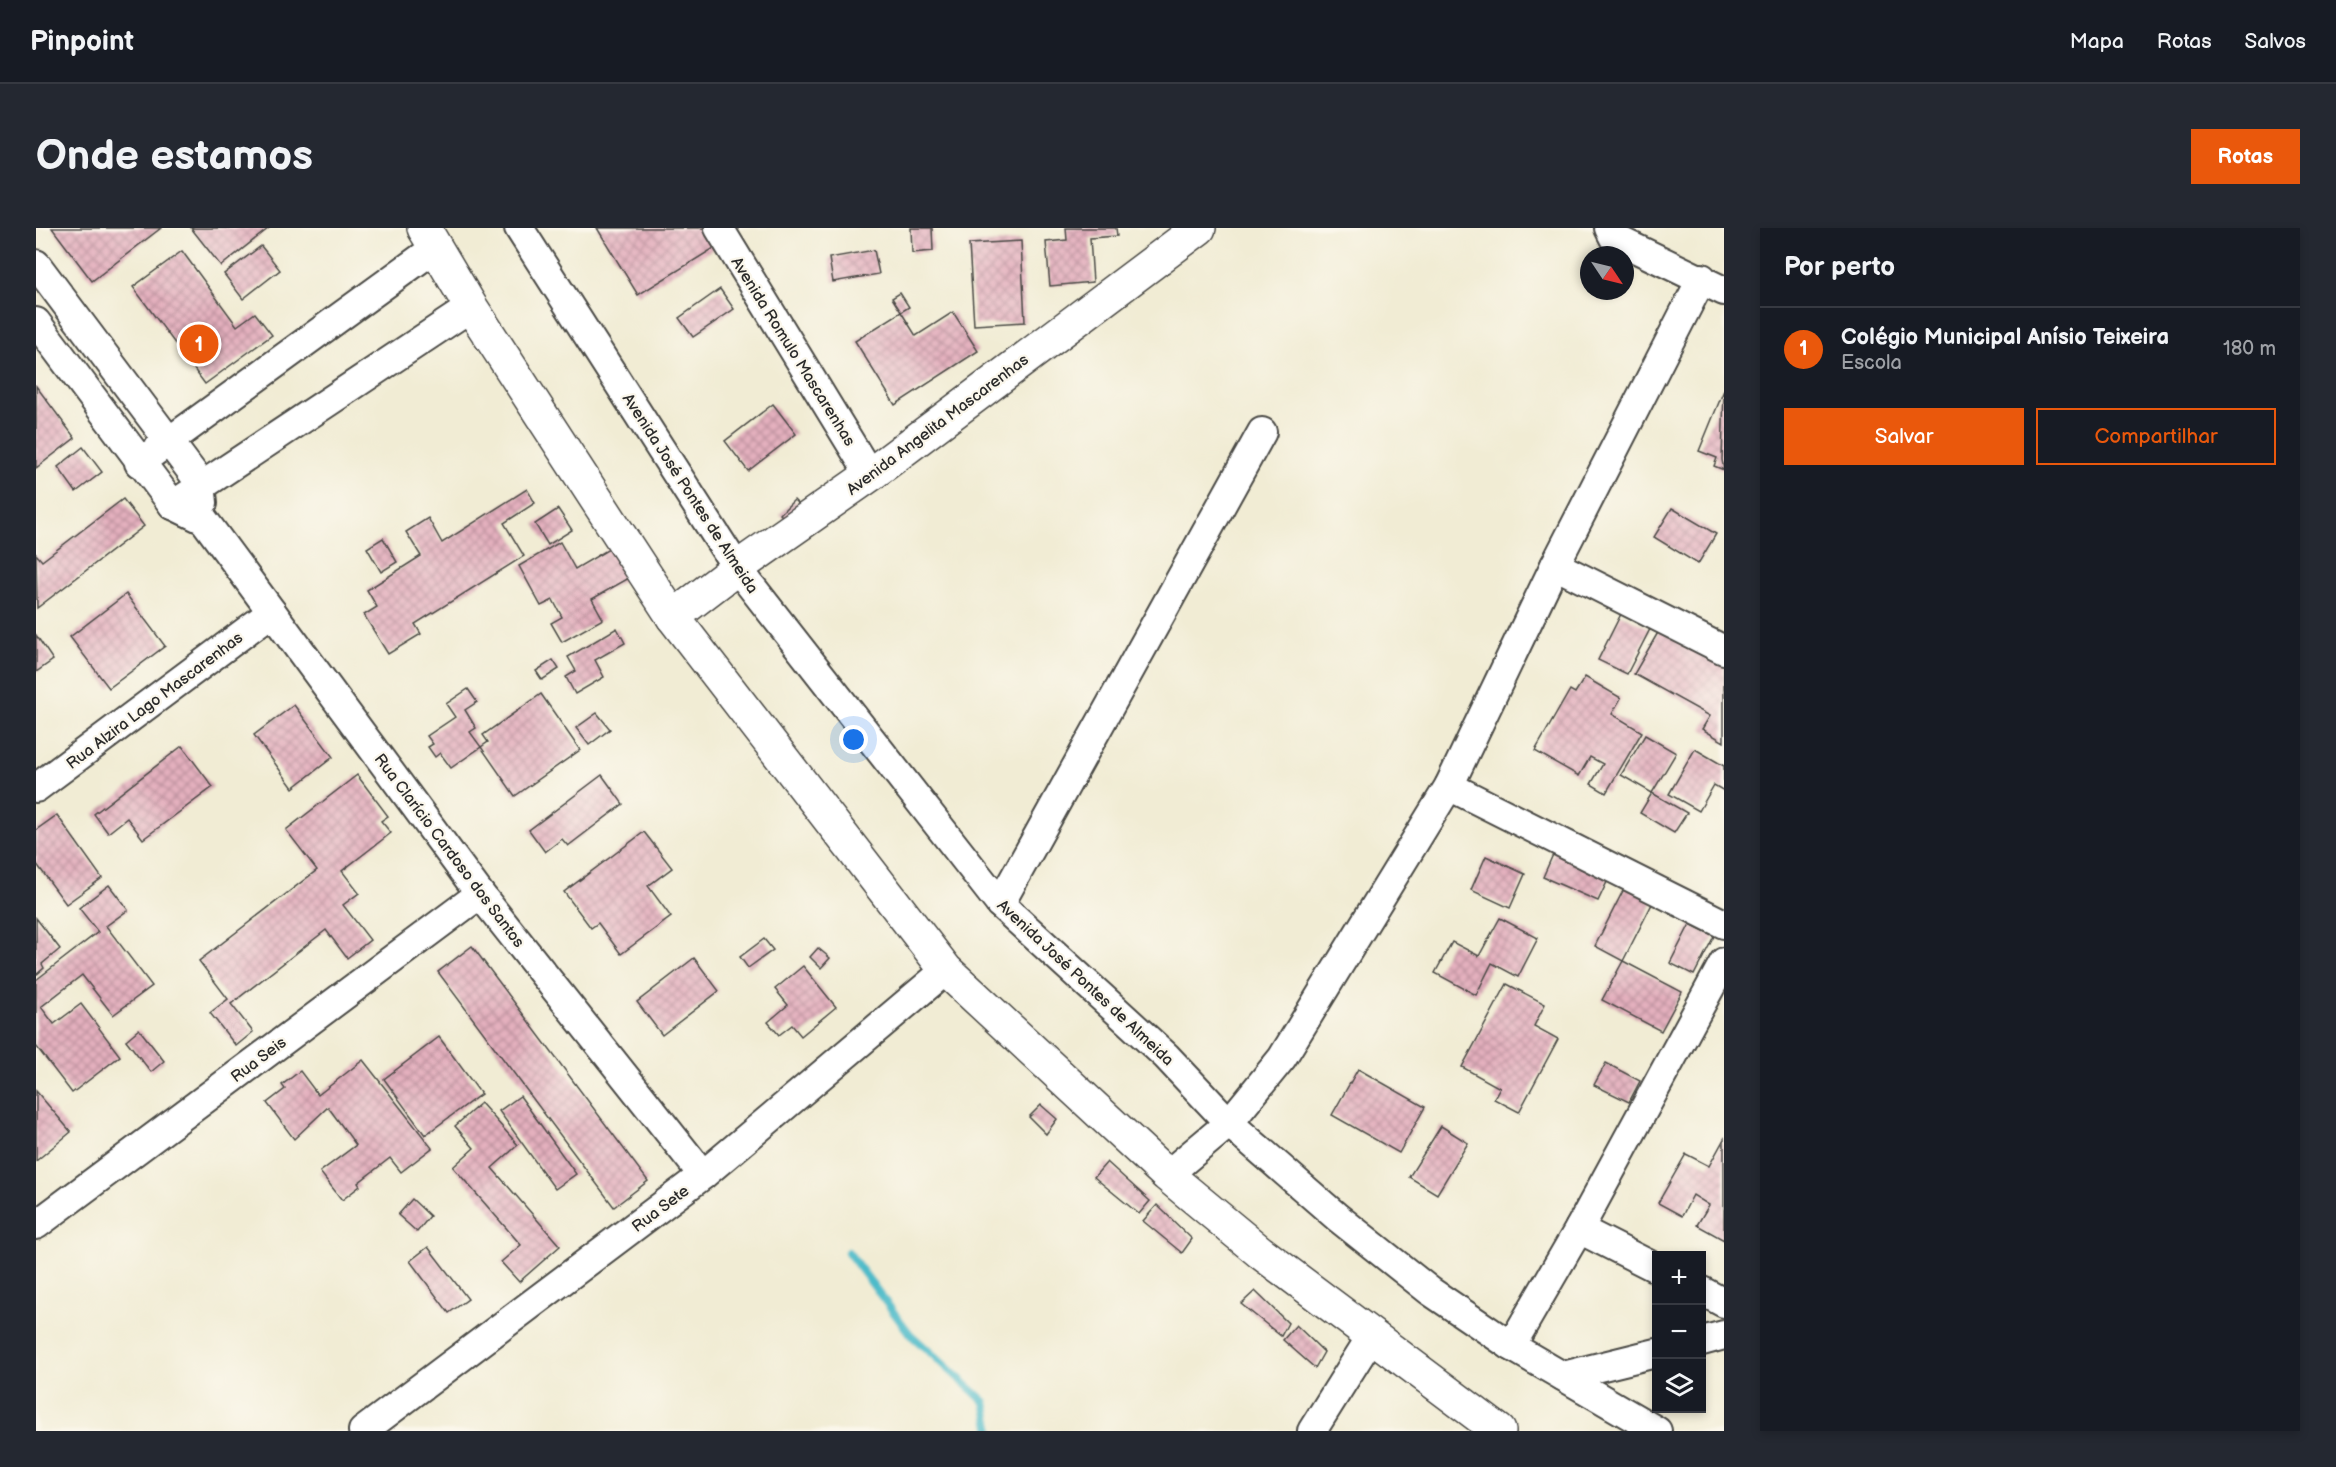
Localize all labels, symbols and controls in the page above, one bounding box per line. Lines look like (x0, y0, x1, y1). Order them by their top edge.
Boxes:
text: Pinpoint (30, 25, 134, 58)
text: Mapa (2070, 29, 2124, 54)
text: Rotas (2157, 29, 2212, 54)
text: Salvos (2245, 29, 2306, 54)
button: Rotas (2191, 129, 2300, 184)
text: Onde estamos (36, 131, 313, 182)
north arrow (1580, 246, 1634, 300)
text: Por perto (1784, 252, 1895, 283)
street label: Avenida Romulo Mascarenhas (727, 254, 859, 450)
pin: 1 (180, 322, 218, 366)
text: Colégio Municipal Anísio Teixeira (1841, 324, 2169, 351)
text: 1 (1799, 337, 1808, 361)
text: 180 m (2223, 337, 2276, 361)
street label: Avenida Angelita Mascarenhas (843, 351, 1033, 500)
text: Escola (1841, 351, 1902, 375)
street label: Avenida José Pontes de Almeida (618, 390, 762, 597)
button: Salvar (1784, 408, 2024, 465)
button: Compartilhar (2036, 408, 2276, 465)
street label: Rua Alzira Lago Mascarenhas (63, 629, 247, 774)
your location (839, 725, 868, 754)
street label: Rua Clarício Cardoso dos Santos (370, 750, 528, 952)
street label: Avenida José Pontes de Almeida (993, 896, 1177, 1070)
street label: Rua Seis (228, 1033, 290, 1087)
street label: Rua Sete (629, 1181, 694, 1237)
map controls (1652, 1251, 1706, 1413)
button: + (1652, 1251, 1706, 1305)
button: − (1652, 1305, 1706, 1359)
button: layers (1652, 1359, 1706, 1413)

